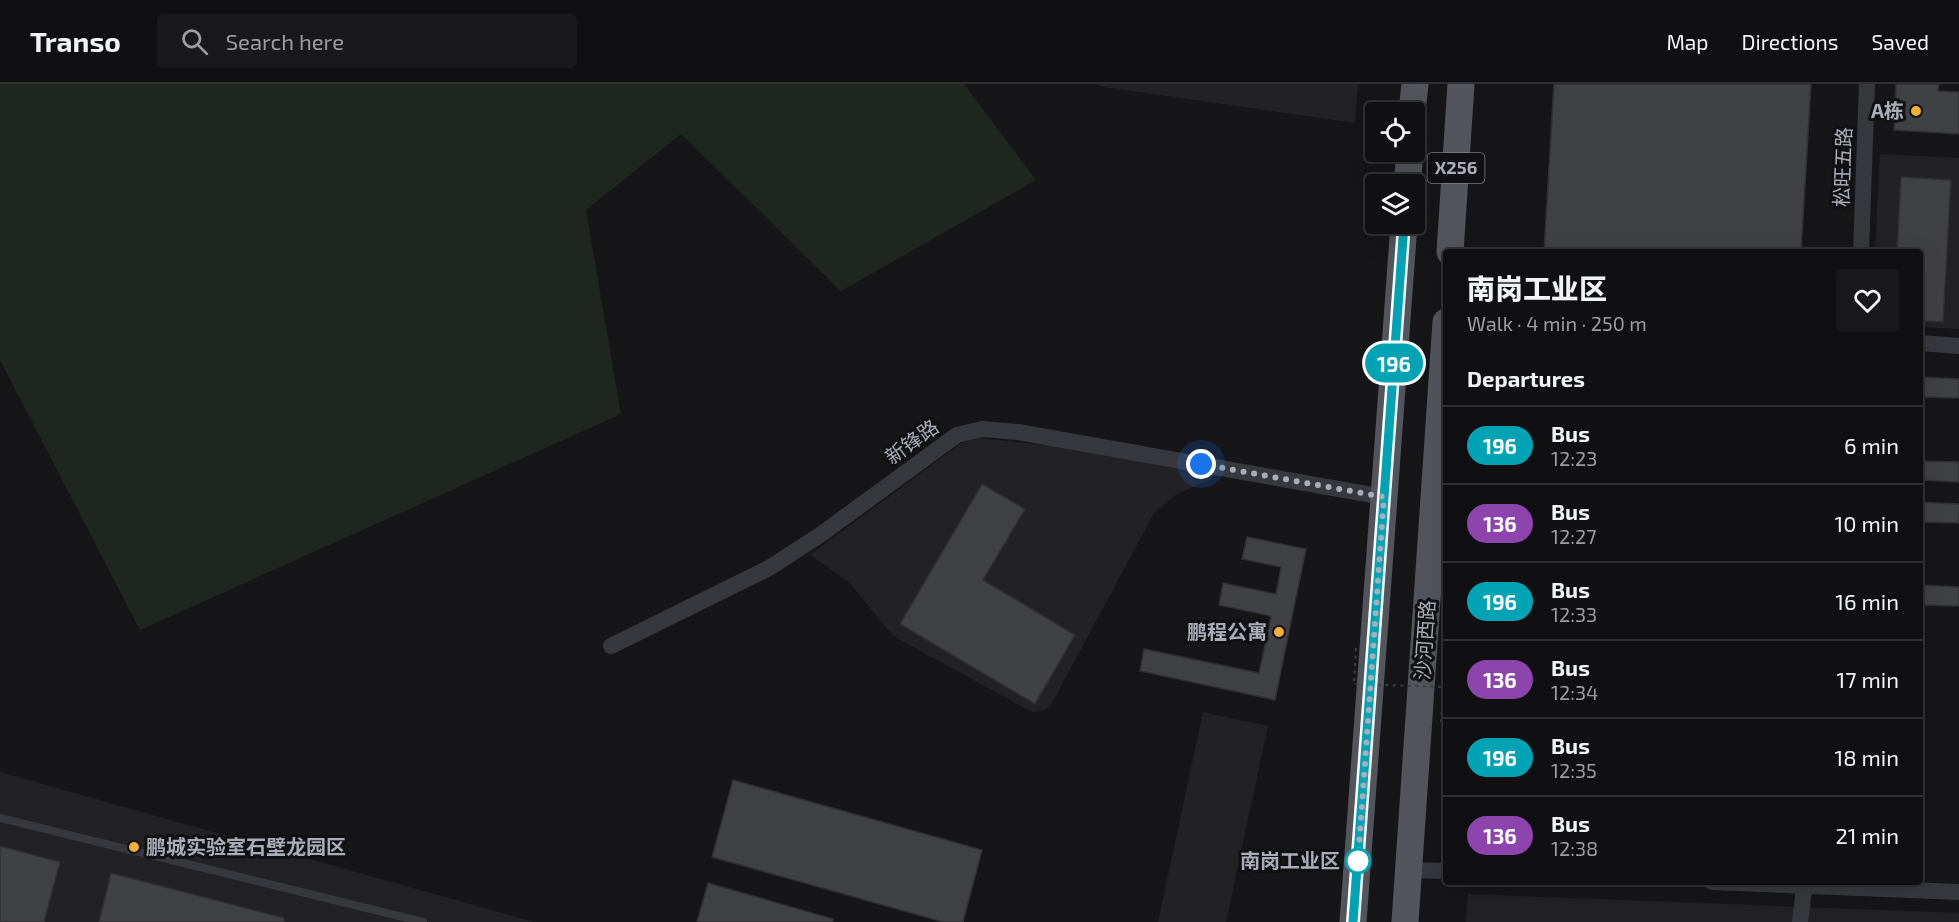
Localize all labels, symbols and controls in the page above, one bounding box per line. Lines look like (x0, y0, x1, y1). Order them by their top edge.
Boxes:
search box (157, 14, 577, 68)
text: Transo (30, 24, 121, 58)
icon: search (178, 25, 211, 58)
text: Search here (226, 28, 344, 54)
text: Map (1666, 29, 1709, 54)
text: Directions (1742, 29, 1838, 54)
text: Saved (1871, 29, 1929, 54)
place label: A栋 (1871, 98, 1904, 122)
map controls (1365, 102, 1425, 234)
button: locate (1365, 102, 1425, 162)
marker: A栋 (1909, 104, 1923, 118)
street label: 松旺五路 (1829, 127, 1855, 207)
road number: X256 (1428, 153, 1484, 183)
button: layers (1365, 174, 1425, 234)
button: heart (1836, 269, 1899, 332)
text: 南岗工业区 (1467, 271, 1607, 305)
text: Walk · 4 min · 250 m (1467, 311, 1647, 335)
line badge: 196 (1360, 344, 1428, 382)
text: 196 (1377, 351, 1411, 376)
text: Departures (1467, 365, 1585, 391)
street label: 新锋路 (880, 414, 943, 469)
text: Bus (1551, 420, 1590, 446)
text: 6 min (1844, 432, 1899, 458)
text: 196 (1483, 433, 1517, 458)
text: 12:23 (1551, 446, 1597, 470)
your location (1186, 449, 1216, 479)
text: Bus (1551, 498, 1590, 524)
text: 10 min (1835, 510, 1899, 536)
text: 136 (1483, 511, 1517, 536)
text: 12:27 (1551, 524, 1596, 548)
text: Bus (1551, 576, 1590, 602)
text: 16 min (1835, 588, 1899, 614)
text: 196 (1483, 589, 1517, 614)
street label: 沙河西路 (1409, 599, 1439, 681)
text: 12:33 (1551, 602, 1597, 626)
place label: 鹏程公寓 (1187, 619, 1267, 643)
marker: 鹏程公寓 (1272, 625, 1286, 639)
text: Bus (1551, 654, 1590, 680)
text: 17 min (1837, 666, 1899, 692)
text: 136 (1483, 667, 1517, 692)
text: 12:34 (1551, 680, 1598, 704)
text: Bus (1551, 732, 1590, 758)
text: 18 min (1834, 744, 1899, 770)
text: 196 (1483, 745, 1517, 770)
text: 12:35 (1551, 758, 1597, 782)
text: Bus (1551, 810, 1590, 836)
text: 21 min (1835, 822, 1899, 848)
text: 136 (1483, 823, 1517, 848)
place label: 鹏城实验室石壁龙园区 (146, 834, 346, 858)
text: 12:38 (1551, 836, 1598, 860)
marker: 鹏城实验室石壁龙园区 (127, 840, 141, 854)
place label: 南岗工业区 (1240, 848, 1340, 872)
marker: 南岗工业区 (1345, 848, 1371, 874)

